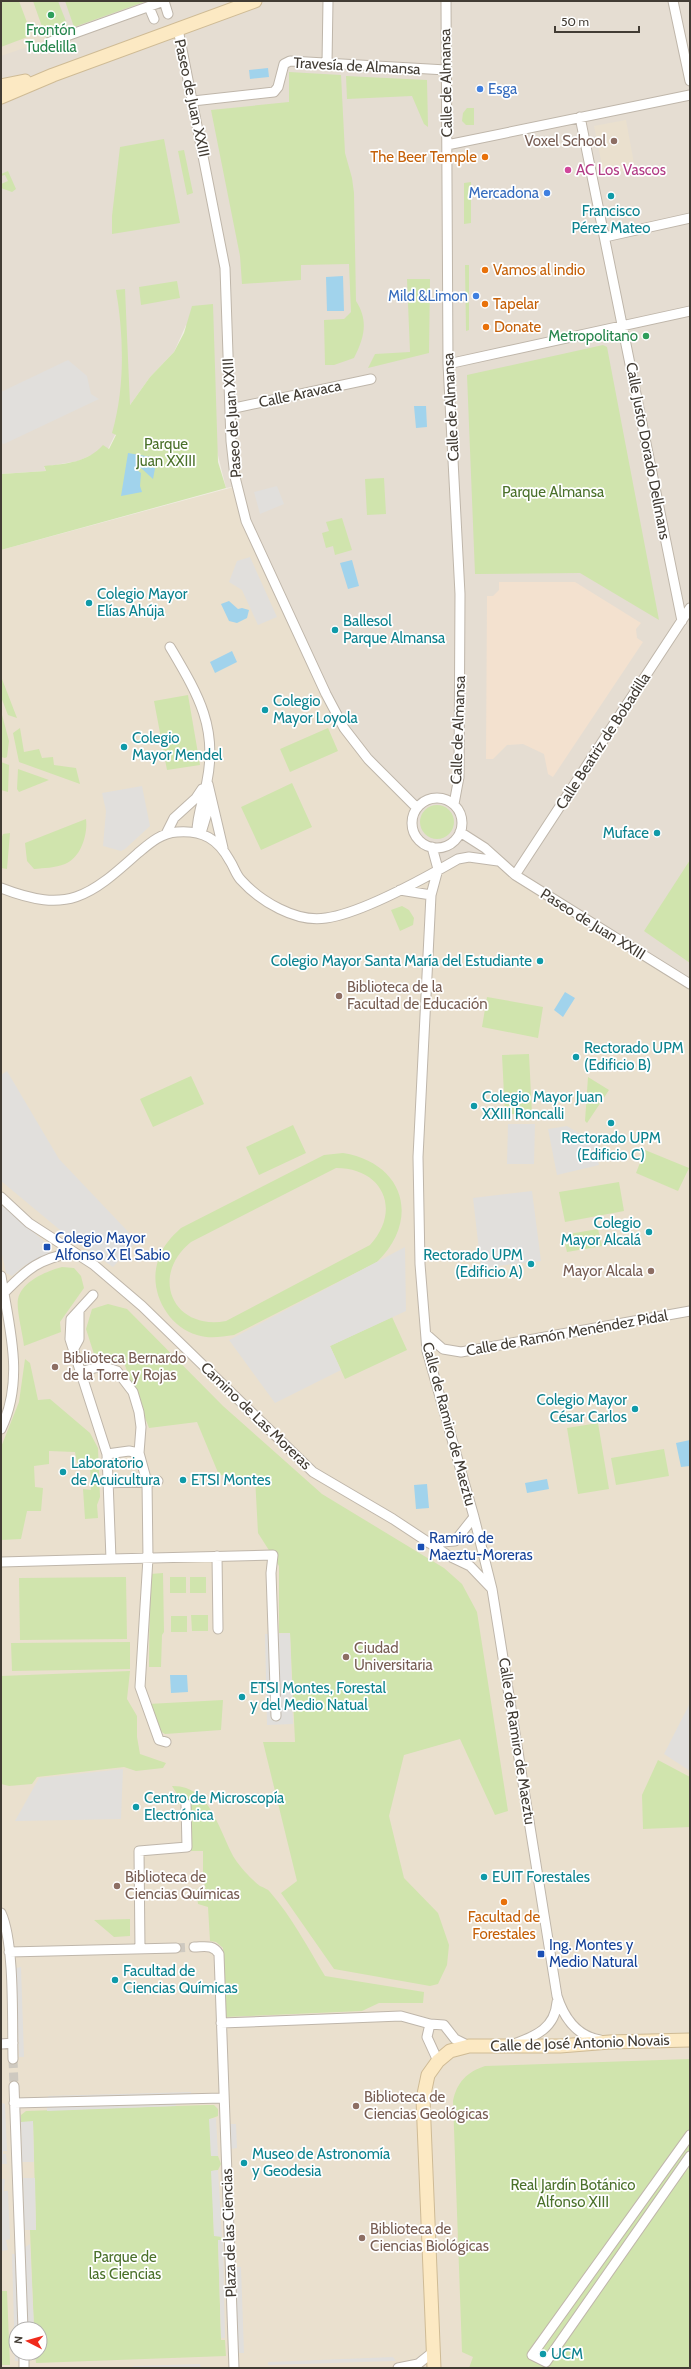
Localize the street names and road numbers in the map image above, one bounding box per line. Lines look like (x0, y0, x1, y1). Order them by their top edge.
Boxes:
street label: Calle de Almansa (436, 28, 456, 138)
street label: Paseo de Juan XXIII (171, 37, 213, 159)
street label: Travesía de Almansa (293, 54, 422, 78)
street label: Calle de Almansa (439, 351, 463, 462)
street label: Paseo de Juan XXIII (219, 357, 245, 479)
street label: Calle Justo Dorado Dellmans (622, 361, 674, 541)
street label: Calle Aravaca (257, 376, 344, 412)
street label: Calle Beatriz de Bobadilla (552, 669, 654, 813)
street label: Calle de Almansa (447, 675, 469, 785)
street label: Paseo de Juan XXIII (537, 885, 649, 963)
street label: Calle de Ramón Menéndez Pidal (465, 1306, 670, 1360)
street label: Calle de Ramiro de Maeztu (418, 1340, 480, 1508)
street label: Camino de Las Moreras (197, 1358, 315, 1474)
street label: Calle de Ramiro de Maeztu (495, 1656, 539, 1826)
street label: Calle de José Antonio Novais (490, 2031, 670, 2055)
street label: Plaza de las Ciencias (218, 2168, 240, 2298)

